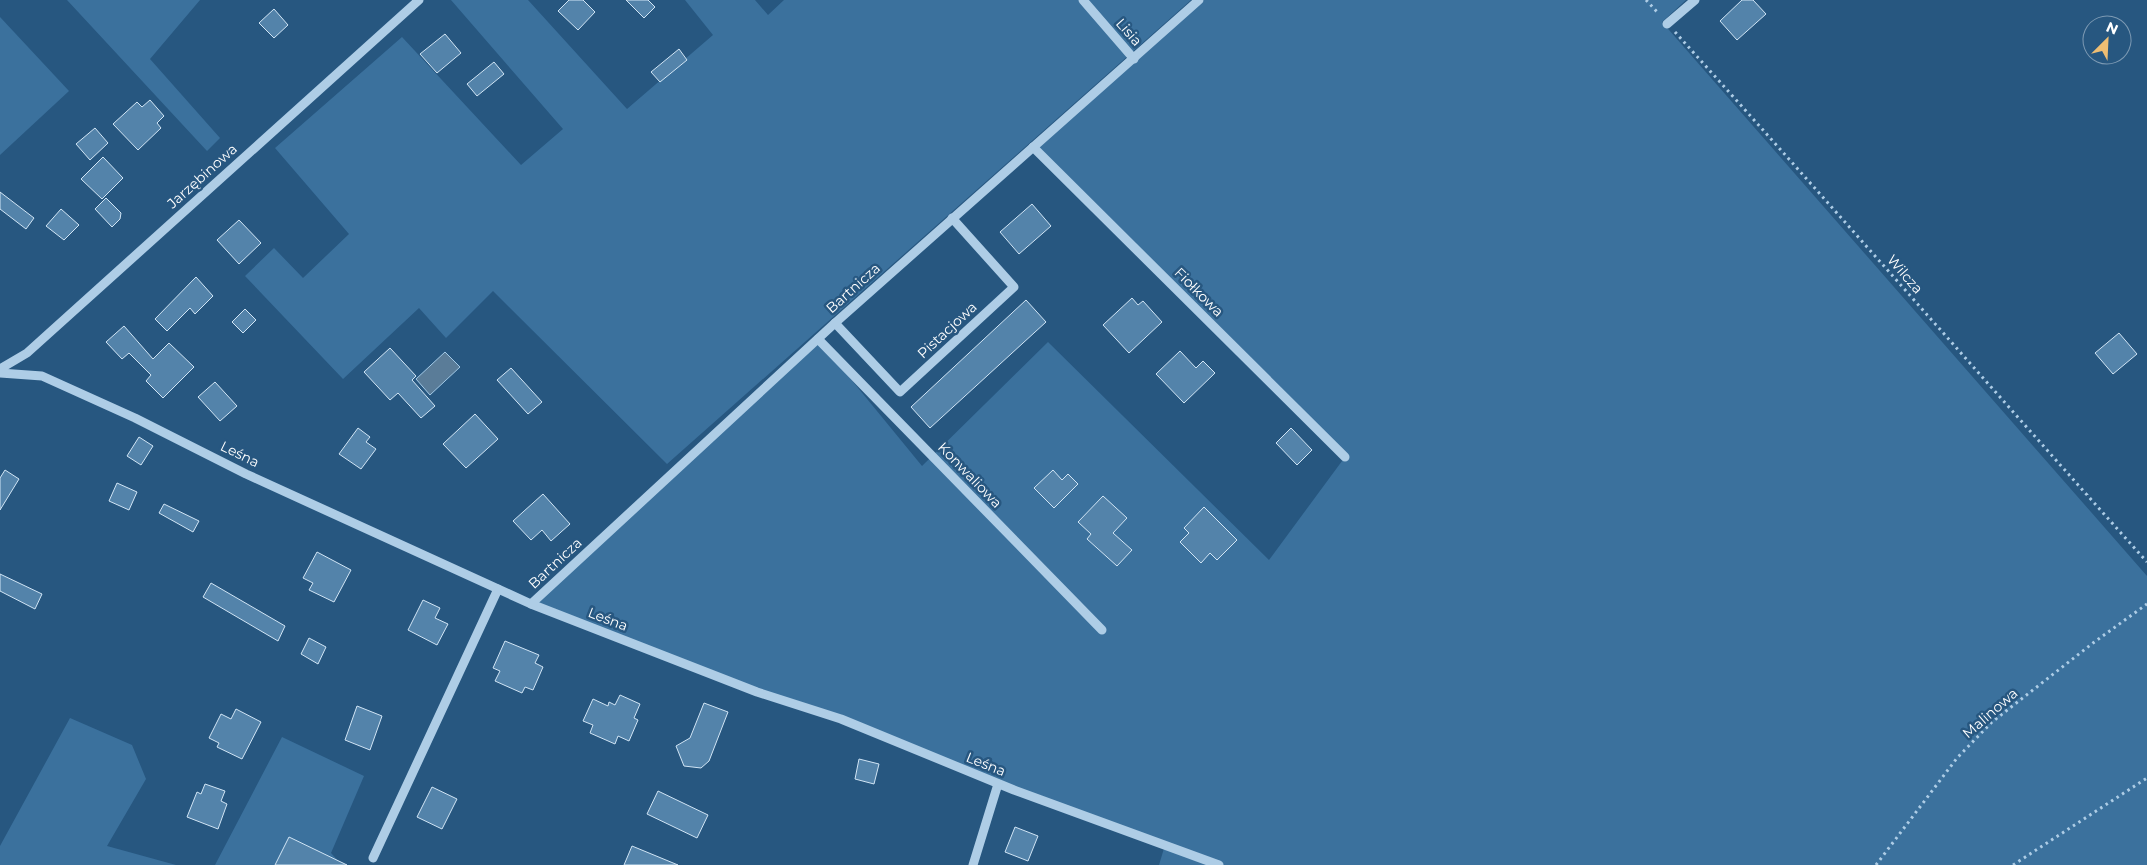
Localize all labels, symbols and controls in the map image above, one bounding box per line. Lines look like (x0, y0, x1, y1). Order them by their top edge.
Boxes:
street label: Lisia (1112, 14, 1146, 50)
north arrow (2082, 15, 2132, 65)
text: N (2103, 18, 2121, 39)
street label: Jarzębinowa (163, 140, 241, 213)
street label: Wilcza (1883, 251, 1927, 297)
street label: Bartnicza (822, 259, 884, 317)
street label: Fiołkowa (1171, 264, 1227, 320)
street label: Pistacjowa (913, 298, 981, 362)
street label: Leśna (218, 437, 262, 471)
street label: Konwaliowa (934, 438, 1006, 512)
street label: Bartnicza (524, 534, 586, 592)
street label: Leśna (586, 603, 630, 635)
street label: Malinowa (1959, 684, 2021, 742)
street label: Leśna (964, 748, 1008, 780)

